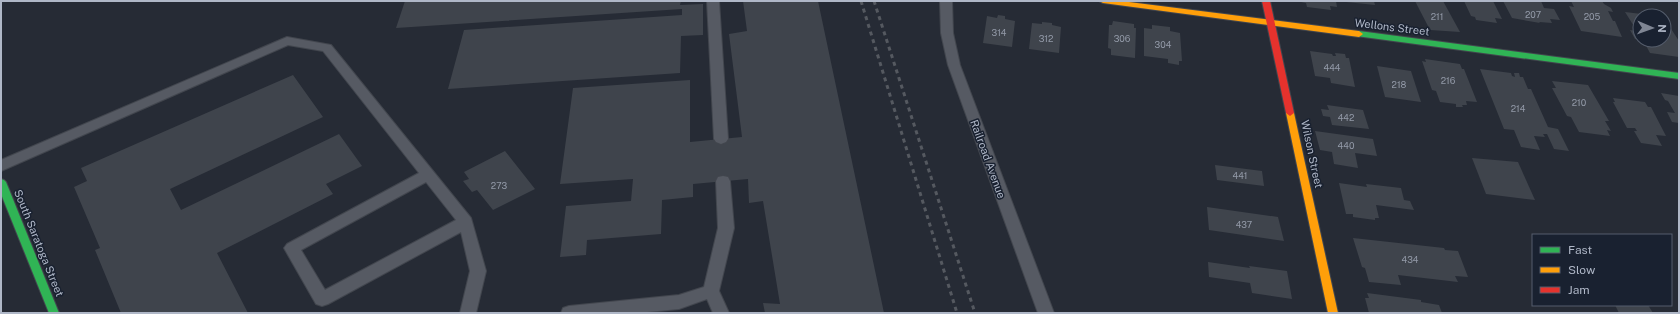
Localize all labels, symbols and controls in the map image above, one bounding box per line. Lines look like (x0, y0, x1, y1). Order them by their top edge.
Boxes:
north arrow (1632, 8, 1672, 48)
house number: 207 (1525, 9, 1541, 20)
house number: 211 (1431, 11, 1443, 22)
house number: 205 (1584, 11, 1601, 22)
street label: Wellons Street (1354, 16, 1430, 38)
text: N (1656, 24, 1668, 33)
house number: 314 (992, 27, 1007, 38)
house number: 312 (1039, 33, 1053, 44)
house number: 306 (1114, 33, 1131, 44)
house number: 304 (1155, 39, 1172, 50)
house number: 444 (1324, 62, 1341, 73)
house number: 216 (1441, 75, 1456, 86)
house number: 218 (1392, 79, 1407, 90)
house number: 210 (1572, 97, 1587, 108)
house number: 214 (1511, 103, 1526, 114)
house number: 442 (1338, 112, 1354, 123)
street label: Railroad Avenue (968, 118, 1008, 200)
street label: Wilson Street (1299, 119, 1325, 189)
house number: 440 (1338, 140, 1355, 151)
house number: 441 (1233, 170, 1247, 181)
house number: 273 (491, 180, 507, 191)
street label: South Saratoga Street (12, 188, 66, 298)
house number: 437 (1236, 219, 1252, 230)
legend (1532, 234, 1672, 306)
text: Fast (1568, 243, 1593, 257)
house number: 434 (1402, 254, 1419, 265)
text: Slow (1568, 263, 1596, 277)
text: Jam (1568, 283, 1590, 297)

